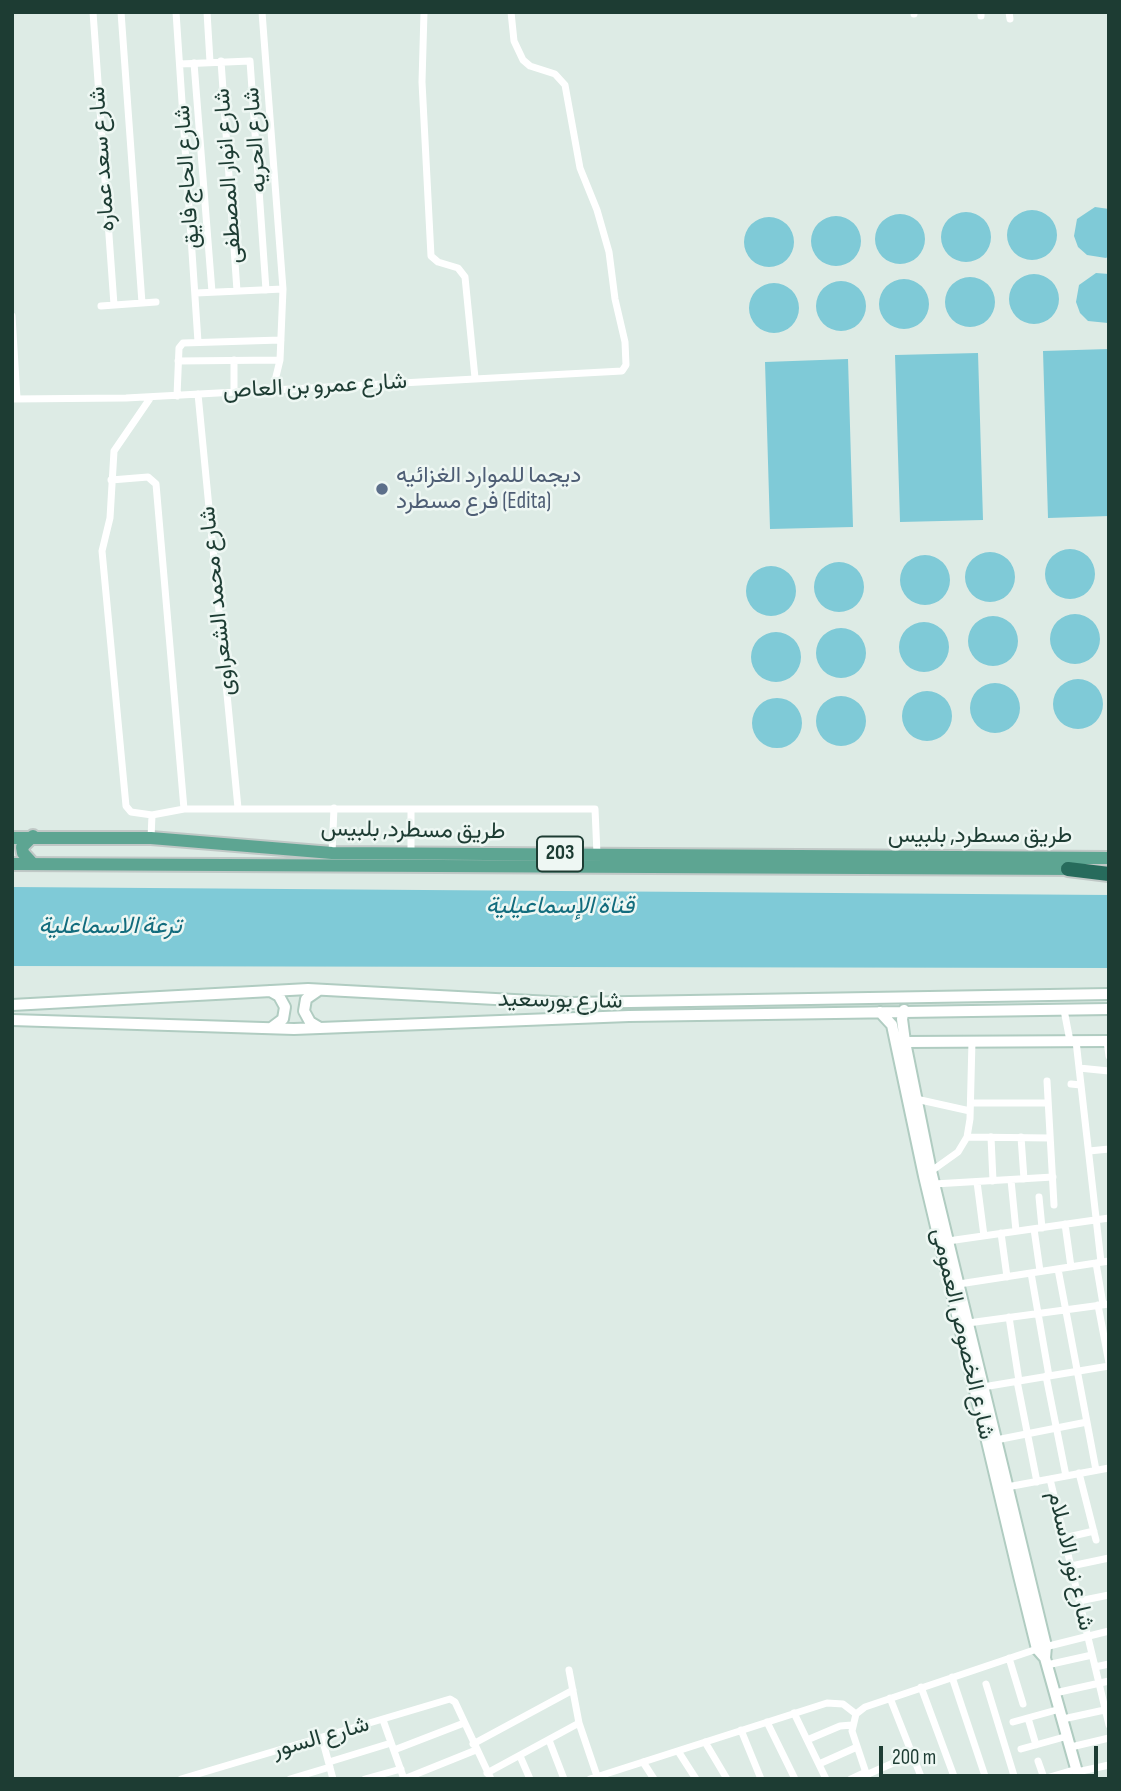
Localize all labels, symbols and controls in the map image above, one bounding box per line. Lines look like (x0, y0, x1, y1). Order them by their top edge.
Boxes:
street label: شارع سعد عماره (84, 86, 122, 232)
street label: شارع الحريه (239, 86, 273, 194)
street label: شارع انوار المصطفى (209, 87, 249, 265)
street label: شارع الحاج فايق (169, 104, 207, 250)
street label: شارع عمرو بن العاص (222, 368, 408, 406)
place label: ديجما للموارد الغزائيه فرع مسطرد (Edita) (396, 462, 581, 516)
marker: ديجما للموارد الغزائيه فرع مسطرد (Edita) (374, 481, 390, 497)
street label: شارع محمد الشعراوى (194, 505, 242, 697)
street label: طريق مسطرد, بلبيس (320, 816, 506, 846)
street label: طريق مسطرد, بلبيس (888, 822, 1072, 850)
road number: 203 (537, 836, 583, 872)
water label: قناة الإسماعيلية (486, 893, 634, 921)
water label: ترعة الاسماعلية (39, 913, 181, 941)
street label: شارع بورسعيد (497, 986, 623, 1016)
street label: شارع الخصوص العمومى (924, 1226, 1000, 1442)
street label: شارع نور الاسلام (1041, 1489, 1099, 1633)
street label: شارع السور (269, 1711, 373, 1765)
scale bar (883, 1732, 1102, 1776)
text: 200 m (892, 1745, 936, 1770)

